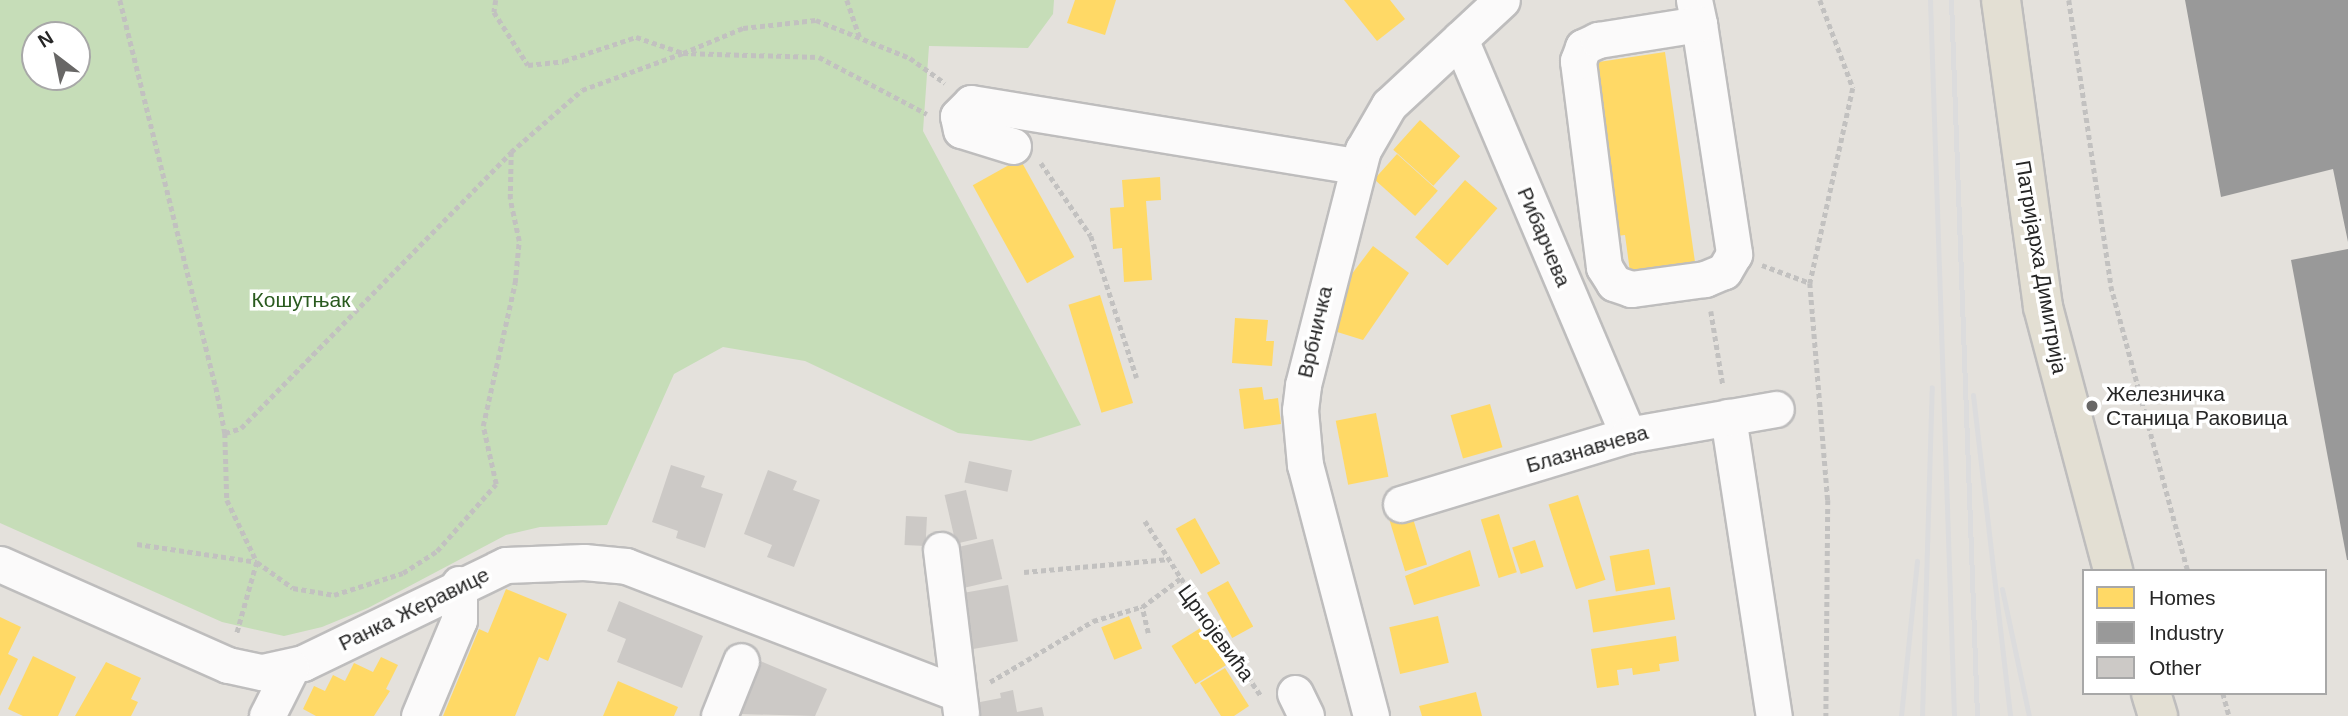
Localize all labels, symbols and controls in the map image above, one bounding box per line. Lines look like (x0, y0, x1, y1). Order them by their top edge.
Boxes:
north arrow (21, 21, 91, 91)
text: N (34, 27, 57, 52)
street label: Патријарха Димитрија (2010, 158, 2072, 376)
street label: Рибарчева (1512, 184, 1576, 290)
street label: Врбничка (1292, 284, 1338, 380)
park label: Кошутњак (252, 287, 350, 313)
place label: Железничка Станица Раковица (2106, 381, 2288, 431)
marker: Железничка Станица Раковица (2084, 398, 2100, 414)
street label: Блазнавчева (1523, 420, 1651, 478)
street label: Ранка Жеравице (335, 562, 493, 656)
legend (2082, 569, 2327, 695)
street label: Црнојевића (1173, 580, 1259, 686)
text: Homes (2149, 586, 2216, 609)
text: Industry (2149, 621, 2224, 644)
text: Other (2149, 656, 2202, 679)

